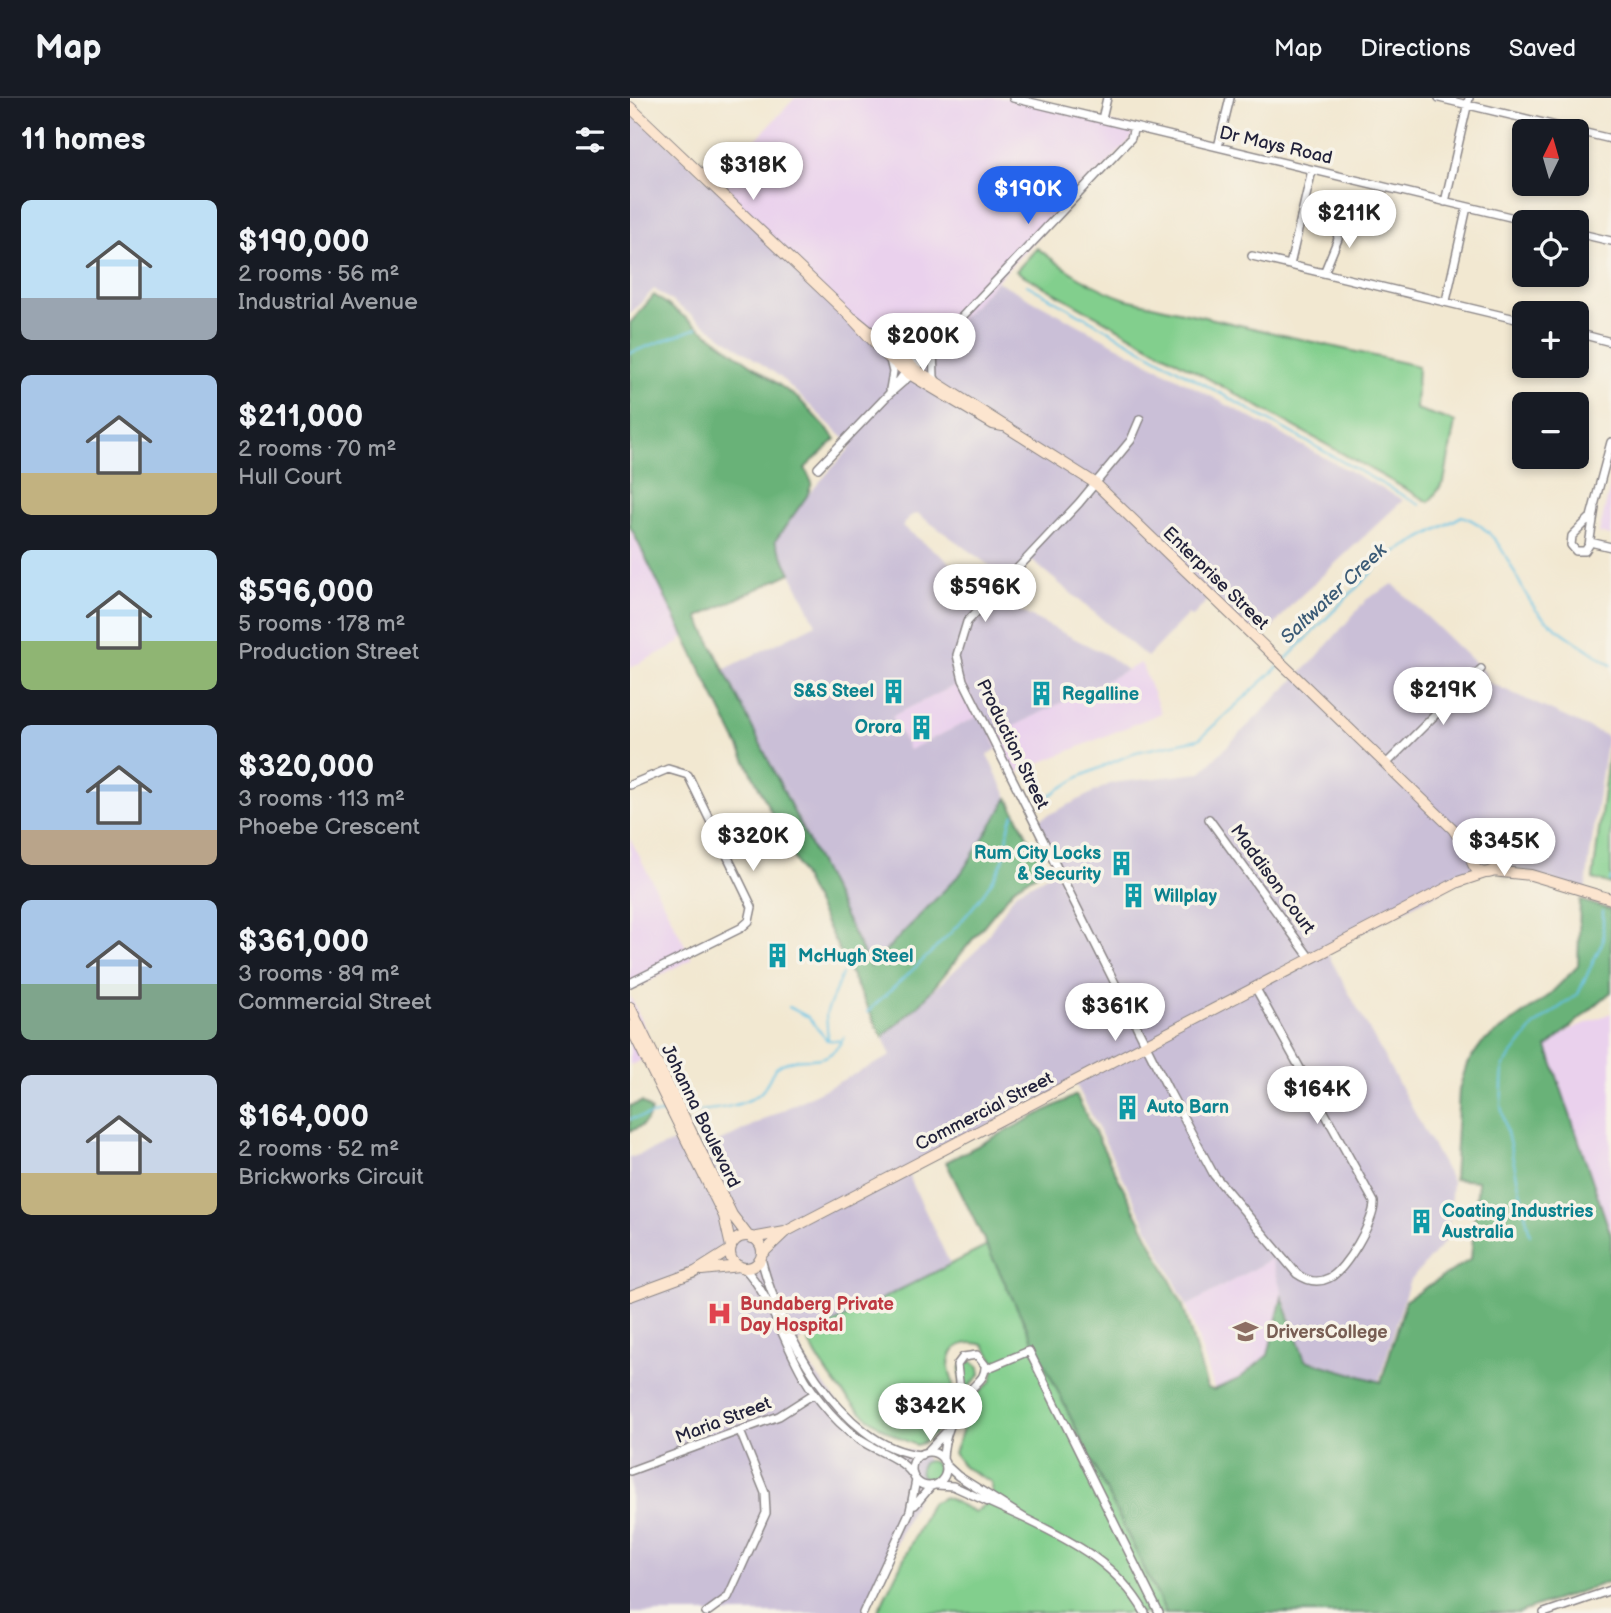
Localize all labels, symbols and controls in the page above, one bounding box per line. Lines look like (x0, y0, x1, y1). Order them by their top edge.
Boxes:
text: Map (35, 28, 101, 68)
text: Map (1274, 34, 1322, 63)
text: Directions (1360, 34, 1471, 63)
text: Saved (1509, 34, 1576, 63)
north arrow (1512, 119, 1589, 196)
map controls (1512, 119, 1589, 469)
icon: filters (571, 121, 609, 159)
text: 11 homes (21, 122, 145, 158)
street label: Dr Mays Road (1217, 122, 1334, 169)
pin: $318K (704, 142, 802, 202)
text: $318K (719, 151, 787, 179)
pin: $190K (979, 166, 1077, 226)
text: $190K (994, 175, 1062, 203)
pin: $211K (1300, 190, 1398, 250)
text: $211K (1317, 199, 1381, 227)
button: locate (1512, 210, 1589, 287)
text: $190,000 (238, 224, 369, 260)
icon: home (77, 228, 161, 312)
text: 2 rooms · 56 m² (238, 260, 400, 288)
text: Industrial Avenue (238, 288, 418, 316)
button: + (1512, 301, 1589, 378)
pin: $200K (874, 314, 972, 373)
text: $200K (887, 322, 959, 350)
button: − (1512, 392, 1589, 469)
text: $211,000 (238, 399, 363, 435)
icon: home (77, 403, 161, 487)
text: 2 rooms · 70 m² (238, 435, 397, 463)
text: Hull Court (238, 463, 342, 491)
street label: Enterprise Street (1158, 523, 1273, 634)
water label: Saltwater Creek (1276, 539, 1392, 649)
pin: $596K (936, 564, 1034, 624)
text: $596K (949, 573, 1021, 601)
text: $596,000 (238, 574, 374, 610)
icon: home (77, 578, 161, 662)
text: 5 rooms · 178 m² (238, 610, 406, 638)
text: Production Street (238, 638, 419, 666)
pin: $219K (1394, 668, 1492, 727)
street label: Production Street (972, 676, 1053, 813)
text: $219K (1409, 676, 1477, 704)
building icon: S&S Steel (880, 677, 908, 705)
building icon: Regalline (1028, 680, 1056, 708)
place label: S&S Steel (793, 681, 874, 702)
place label: Regalline (1062, 684, 1139, 705)
building icon: Orora (908, 713, 936, 741)
place label: Orora (855, 717, 902, 738)
text: $320,000 (238, 749, 374, 785)
icon: home (77, 753, 161, 837)
text: 3 rooms · 113 m² (238, 785, 405, 813)
text: Phoebe Crescent (238, 813, 420, 841)
pin: $320K (704, 814, 802, 873)
pin: $345K (1455, 818, 1553, 878)
street label: Maddison Court (1226, 821, 1320, 938)
text: $320K (717, 822, 789, 850)
text: $345K (1468, 827, 1540, 855)
place label: Rum City Locks & Security (974, 843, 1102, 885)
building icon: Rum City Locks & Security (1107, 849, 1135, 877)
building icon: Willplay (1120, 882, 1148, 910)
place label: Willplay (1154, 886, 1218, 907)
text: $361,000 (238, 924, 369, 960)
icon: home (77, 928, 161, 1012)
building icon: McHugh Steel (764, 942, 792, 970)
place label: McHugh Steel (798, 946, 914, 967)
text: 3 rooms · 89 m² (238, 960, 400, 988)
pin: $361K (1066, 984, 1164, 1043)
text: Commercial Street (238, 988, 432, 1016)
text: $361K (1081, 992, 1149, 1020)
street label: Johanna Boulevard (657, 1041, 744, 1191)
pin: $164K (1268, 1066, 1366, 1126)
street label: Commercial Street (912, 1067, 1057, 1155)
text: $164K (1283, 1075, 1351, 1103)
building icon: Auto Barn (1113, 1093, 1141, 1121)
place label: Auto Barn (1146, 1097, 1229, 1118)
text: $164,000 (238, 1099, 369, 1135)
icon: home (77, 1103, 161, 1187)
text: 2 rooms · 52 m² (238, 1135, 399, 1163)
text: Brickworks Circuit (238, 1163, 424, 1191)
place label: Coating Industries Australia (1441, 1201, 1594, 1243)
building icon: Coating Industries Australia (1408, 1207, 1436, 1235)
place label: Bundaberg Private Day Hospital (740, 1294, 894, 1336)
hospital icon: Bundaberg Private Day Hospital (706, 1300, 734, 1328)
school or university icon: DriversCollege (1232, 1318, 1260, 1346)
place label: DriversCollege (1266, 1322, 1388, 1343)
pin: $342K (881, 1384, 979, 1443)
street label: Maria Street (672, 1392, 774, 1448)
text: $342K (894, 1392, 966, 1420)

